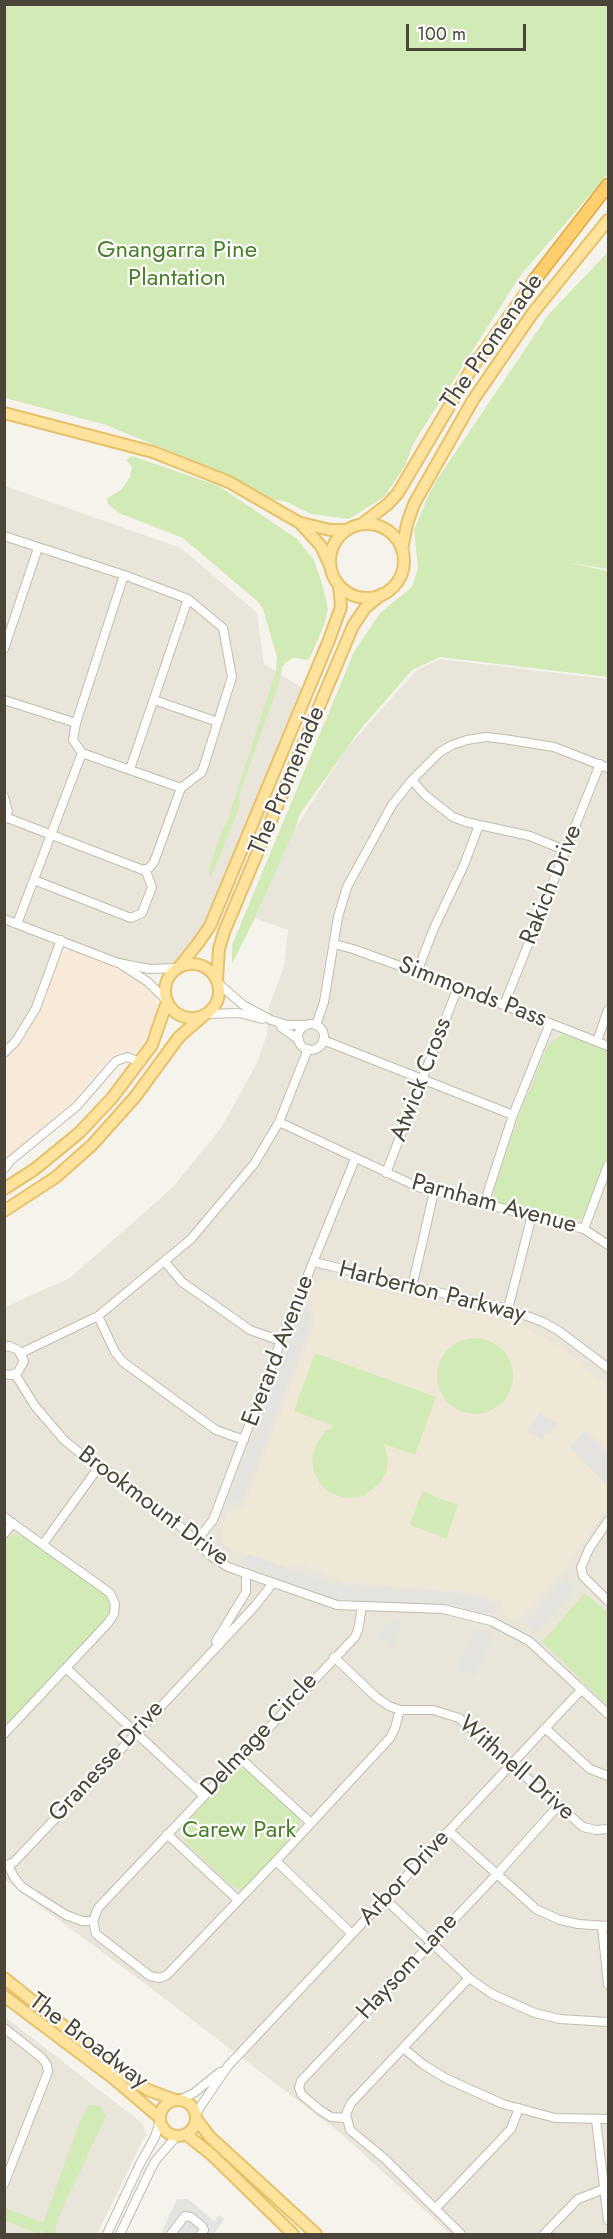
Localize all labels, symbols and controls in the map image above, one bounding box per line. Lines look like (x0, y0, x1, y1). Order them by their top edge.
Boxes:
scale bar (409, 12, 529, 50)
text: 100 m (417, 21, 466, 47)
park label: Gnangarra Pine Plantation (97, 237, 257, 293)
street label: The Promenade (436, 269, 550, 415)
street label: The Promenade (244, 703, 332, 859)
street label: Rakich Drive (515, 821, 589, 949)
street label: Simmonds Pass (394, 952, 550, 1034)
street label: Atwick Cross (385, 1014, 459, 1146)
street label: Parnham Avenue (408, 1169, 580, 1241)
street label: Harberton Parkway (336, 1256, 528, 1330)
street label: Everard Avenue (237, 1271, 321, 1431)
street label: Brookmount Drive (72, 1441, 234, 1573)
street label: Delmage Circle (196, 1668, 324, 1802)
street label: Granesse Drive (43, 1695, 171, 1829)
street label: Withnell Drive (452, 1711, 580, 1827)
park label: Carew Park (182, 1817, 296, 1845)
street label: Arbor Drive (354, 1824, 456, 1932)
street label: Haysom Lane (351, 1908, 465, 2026)
street label: The Broadway (23, 1988, 153, 2096)

